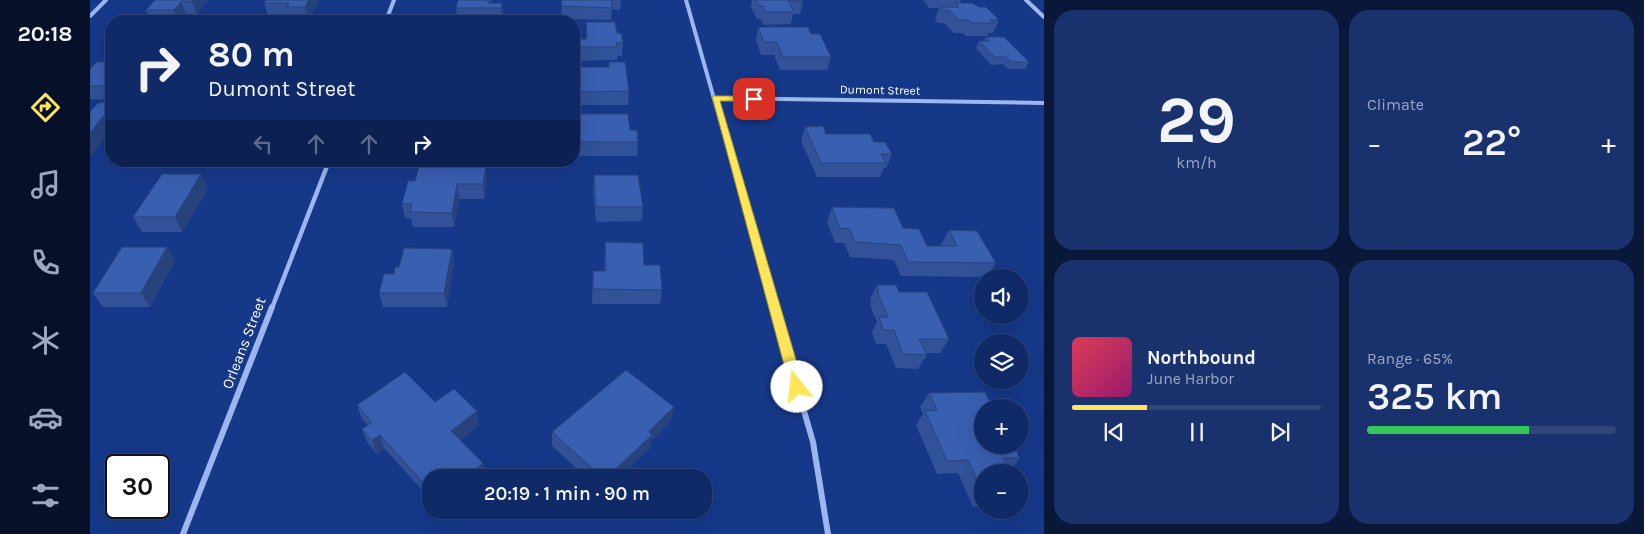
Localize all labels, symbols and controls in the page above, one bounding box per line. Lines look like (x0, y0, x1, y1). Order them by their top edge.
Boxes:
text: 20:18 (17, 21, 73, 47)
text: 80 m (208, 34, 295, 75)
icon: right (125, 35, 190, 100)
text: Dumont Street (208, 76, 356, 102)
pin (733, 78, 775, 120)
street label: Dumont Street (840, 82, 921, 98)
text: 29 (1157, 82, 1236, 158)
icon: arrive (740, 85, 768, 113)
icon: directions (28, 90, 63, 125)
text: Climate (1367, 95, 1424, 114)
text: 22° (1462, 120, 1521, 165)
text: − (1367, 127, 1382, 160)
text: + (1601, 127, 1616, 160)
icon: left (249, 130, 277, 158)
icon: ahead (302, 130, 330, 158)
icon: ahead (355, 130, 383, 158)
icon: right (408, 130, 436, 158)
text: km/h (1176, 153, 1217, 172)
icon: music (28, 167, 63, 202)
icon: phone (28, 245, 63, 280)
map controls (974, 269, 1029, 519)
button: sound (974, 269, 1029, 324)
street label: Orleans Street (218, 294, 270, 391)
icon: climate (28, 323, 63, 358)
button: layers (974, 334, 1029, 389)
text: Northbound (1147, 347, 1256, 369)
text: Range · 65% (1367, 349, 1453, 368)
position arrow (770, 360, 822, 412)
text: June Harbor (1147, 369, 1234, 388)
text: 325 km (1367, 374, 1503, 419)
button: + (974, 399, 1029, 454)
icon: car (28, 400, 63, 435)
icon: previous (1100, 418, 1128, 446)
icon: pause (1183, 418, 1211, 446)
icon: next (1266, 418, 1294, 446)
speed limit sign: 30 (105, 454, 170, 519)
button: − (974, 464, 1029, 519)
icon: filters (28, 478, 63, 513)
text: 20:19 · 1 min · 90 m (484, 483, 650, 505)

